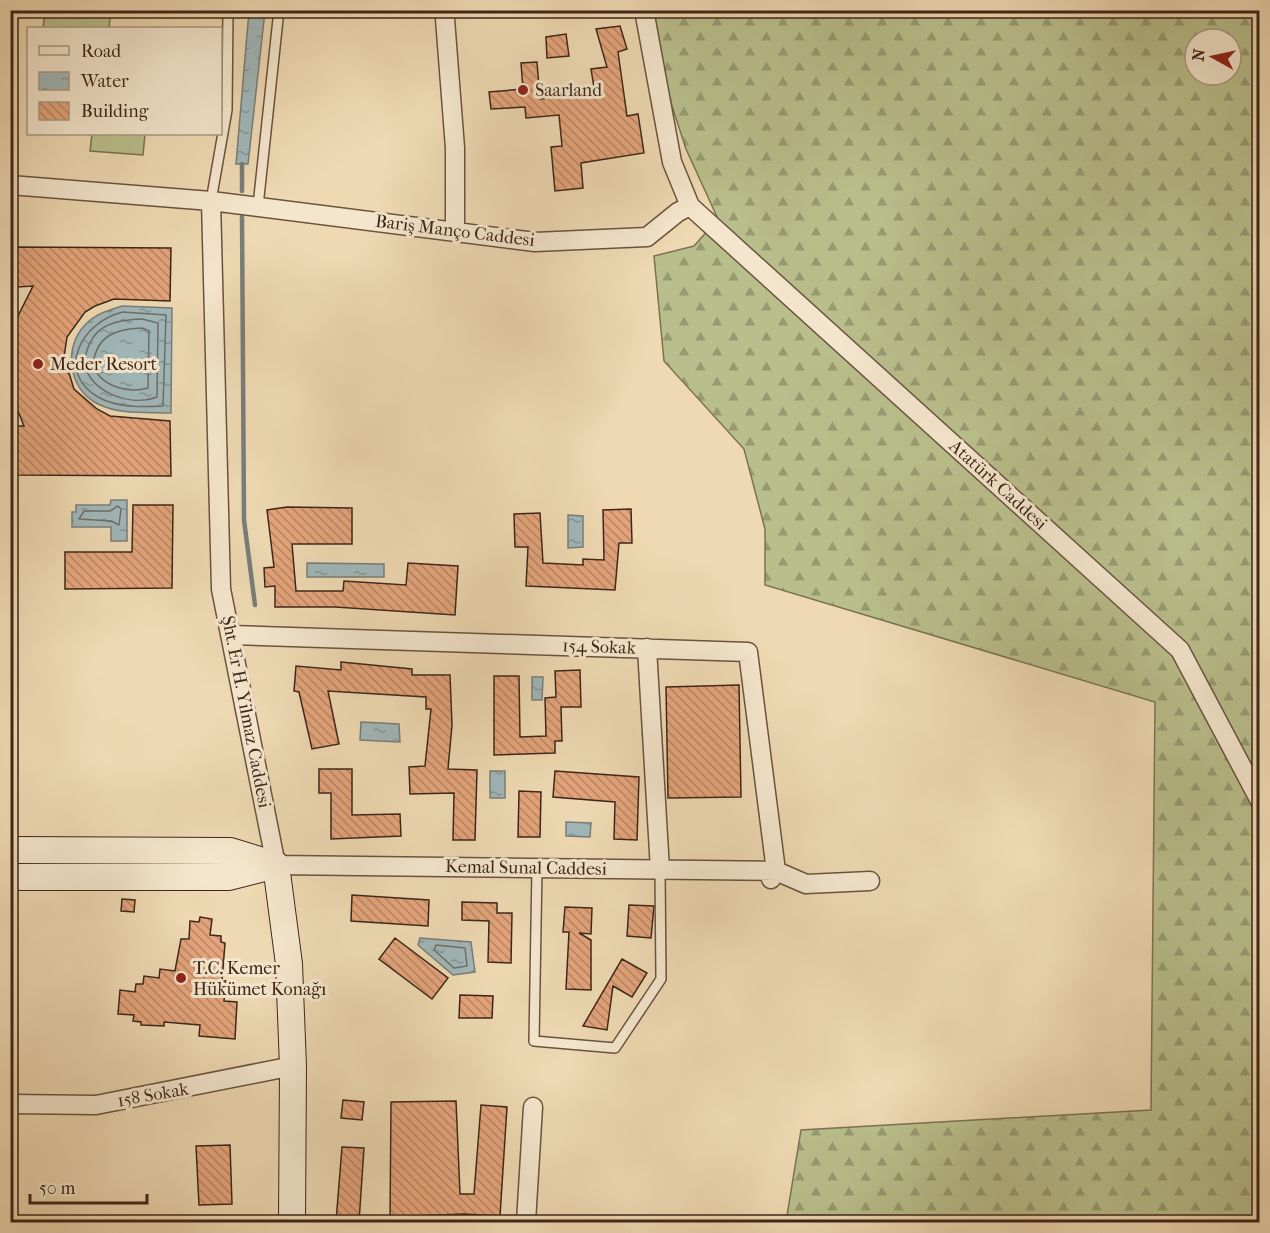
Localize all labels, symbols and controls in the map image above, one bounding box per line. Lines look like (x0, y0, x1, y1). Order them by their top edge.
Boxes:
legend (27, 27, 222, 135)
north arrow (1183, 27, 1243, 87)
text: Road (81, 41, 121, 62)
text: N (1188, 47, 1209, 62)
text: Water (80, 71, 129, 92)
place label: Saarland (535, 80, 602, 101)
marker: Saarland (516, 83, 530, 97)
text: Building (81, 101, 149, 122)
street label: Bariş Manço Caddesi (374, 211, 537, 251)
place label: Meder Resort (50, 354, 158, 375)
marker: Meder Resort (31, 357, 45, 371)
street label: Atatürk Caddesi (944, 435, 1052, 535)
street label: Şht. Er H. Yilmaz Caddesi (217, 614, 275, 811)
street label: 154 Sokak (562, 635, 637, 659)
street label: Kemal Sunal Caddesi (445, 856, 608, 880)
place label: T.C. Kemer Hükümet Konağı (193, 958, 327, 1000)
marker: T.C. Kemer Hükümet Konağı (174, 971, 188, 985)
street label: 158 Sokak (116, 1078, 191, 1112)
scale bar (30, 1167, 147, 1205)
text: 50 m (39, 1178, 76, 1199)

